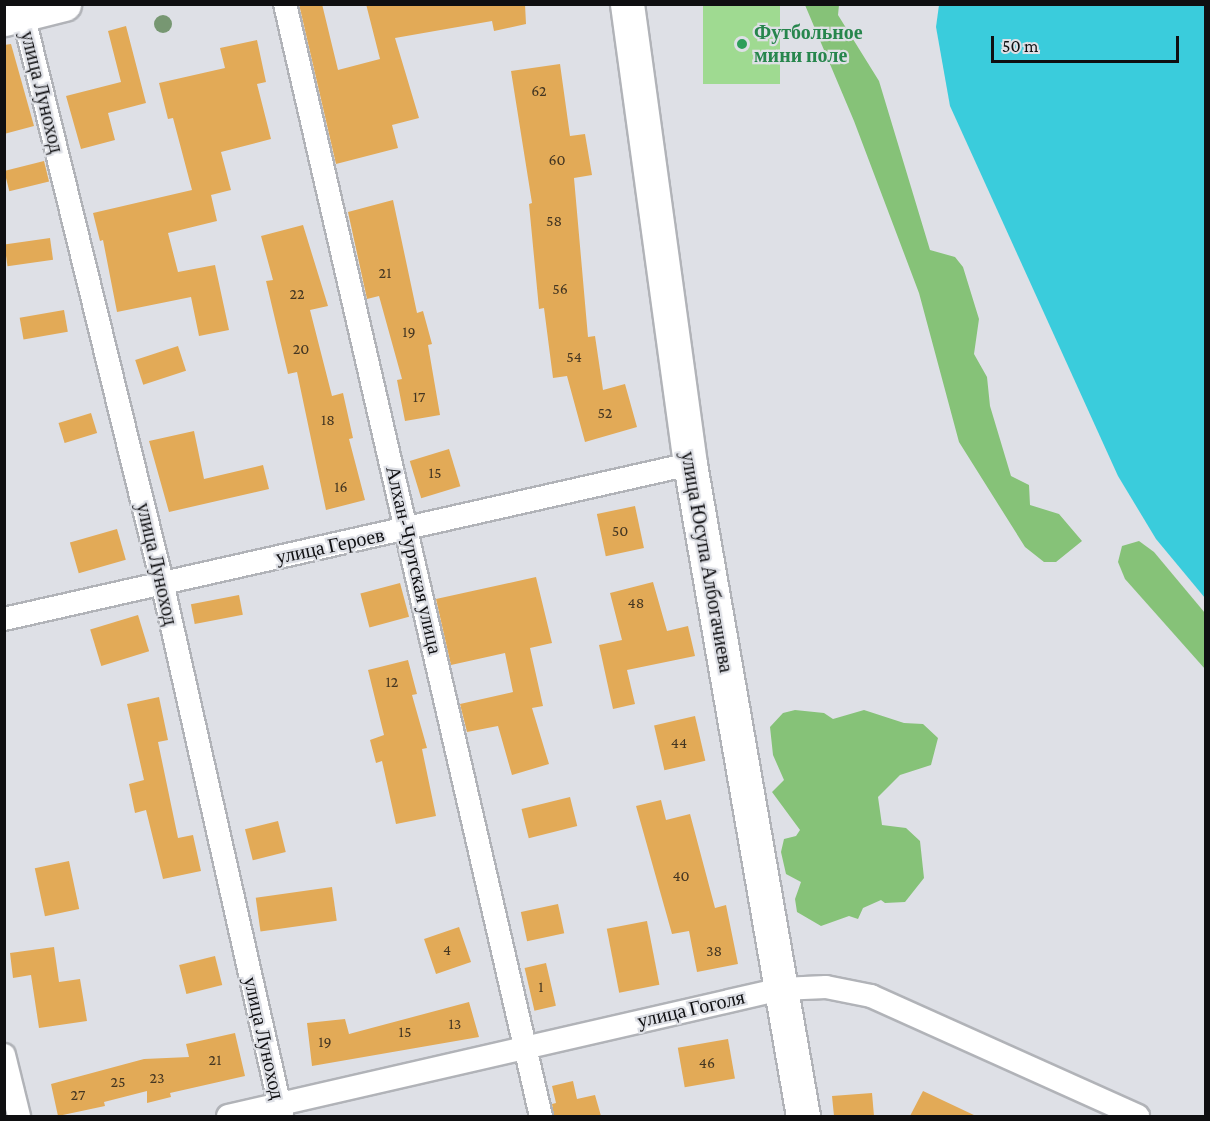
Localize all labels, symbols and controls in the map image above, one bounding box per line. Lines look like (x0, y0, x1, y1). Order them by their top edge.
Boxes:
place label: Футбольное мини поле (754, 20, 863, 67)
scale bar (994, 24, 1182, 62)
street label: улица Луноход (15, 28, 69, 156)
text: 50 m (1002, 36, 1039, 56)
marker: Футбольное мини поле (735, 37, 749, 51)
house number: 62 (531, 81, 547, 101)
house number: 60 (548, 150, 566, 170)
house number: 58 (546, 211, 562, 231)
house number: 21 (379, 263, 391, 283)
house number: 56 (552, 279, 568, 299)
house number: 22 (289, 284, 305, 304)
house number: 19 (402, 322, 416, 342)
house number: 20 (293, 339, 309, 359)
house number: 54 (566, 347, 582, 367)
house number: 17 (413, 387, 425, 407)
house number: 52 (598, 403, 612, 423)
house number: 18 (321, 410, 335, 430)
street label: улица Юсупа Албогачиева (676, 450, 738, 674)
house number: 15 (429, 463, 441, 483)
street label: Алхан-Чуртская улица (381, 464, 447, 656)
house number: 16 (334, 477, 348, 497)
street label: улица Луноход (131, 500, 183, 628)
house number: 50 (612, 521, 628, 541)
street label: улица Героев (273, 523, 387, 569)
house number: 48 (628, 593, 644, 613)
house number: 12 (386, 672, 398, 692)
house number: 44 (671, 733, 687, 753)
house number: 40 (672, 866, 690, 886)
house number: 4 (443, 940, 451, 960)
house number: 38 (706, 941, 722, 961)
street label: улица Луноход (238, 974, 290, 1102)
house number: 1 (538, 977, 544, 997)
street label: улица Гоголя (635, 985, 747, 1033)
house number: 13 (449, 1014, 461, 1034)
house number: 15 (399, 1022, 411, 1042)
house number: 19 (318, 1032, 332, 1052)
house number: 21 (209, 1050, 221, 1070)
house number: 46 (699, 1053, 715, 1073)
house number: 23 (149, 1068, 165, 1088)
house number: 25 (110, 1072, 126, 1092)
house number: 27 (71, 1085, 85, 1105)

